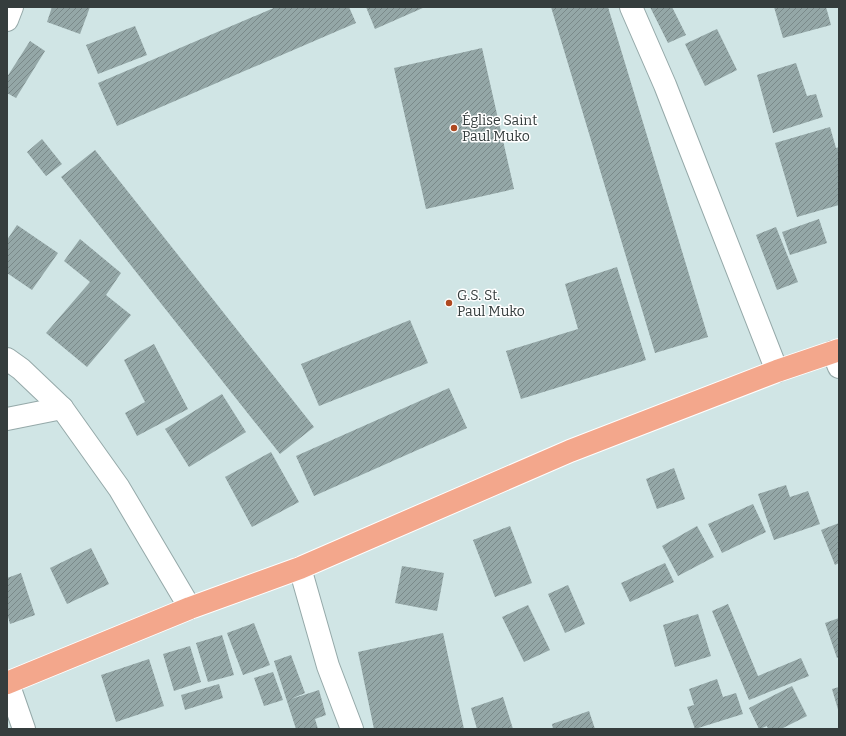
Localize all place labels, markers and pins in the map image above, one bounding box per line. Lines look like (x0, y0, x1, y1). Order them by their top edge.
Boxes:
place label: Église Saint Paul Muko (462, 111, 537, 145)
marker: Église Saint Paul Muko (449, 123, 459, 133)
place label: G.S. St. Paul Muko (457, 287, 525, 320)
marker: G.S. St. Paul Muko (444, 298, 454, 308)

